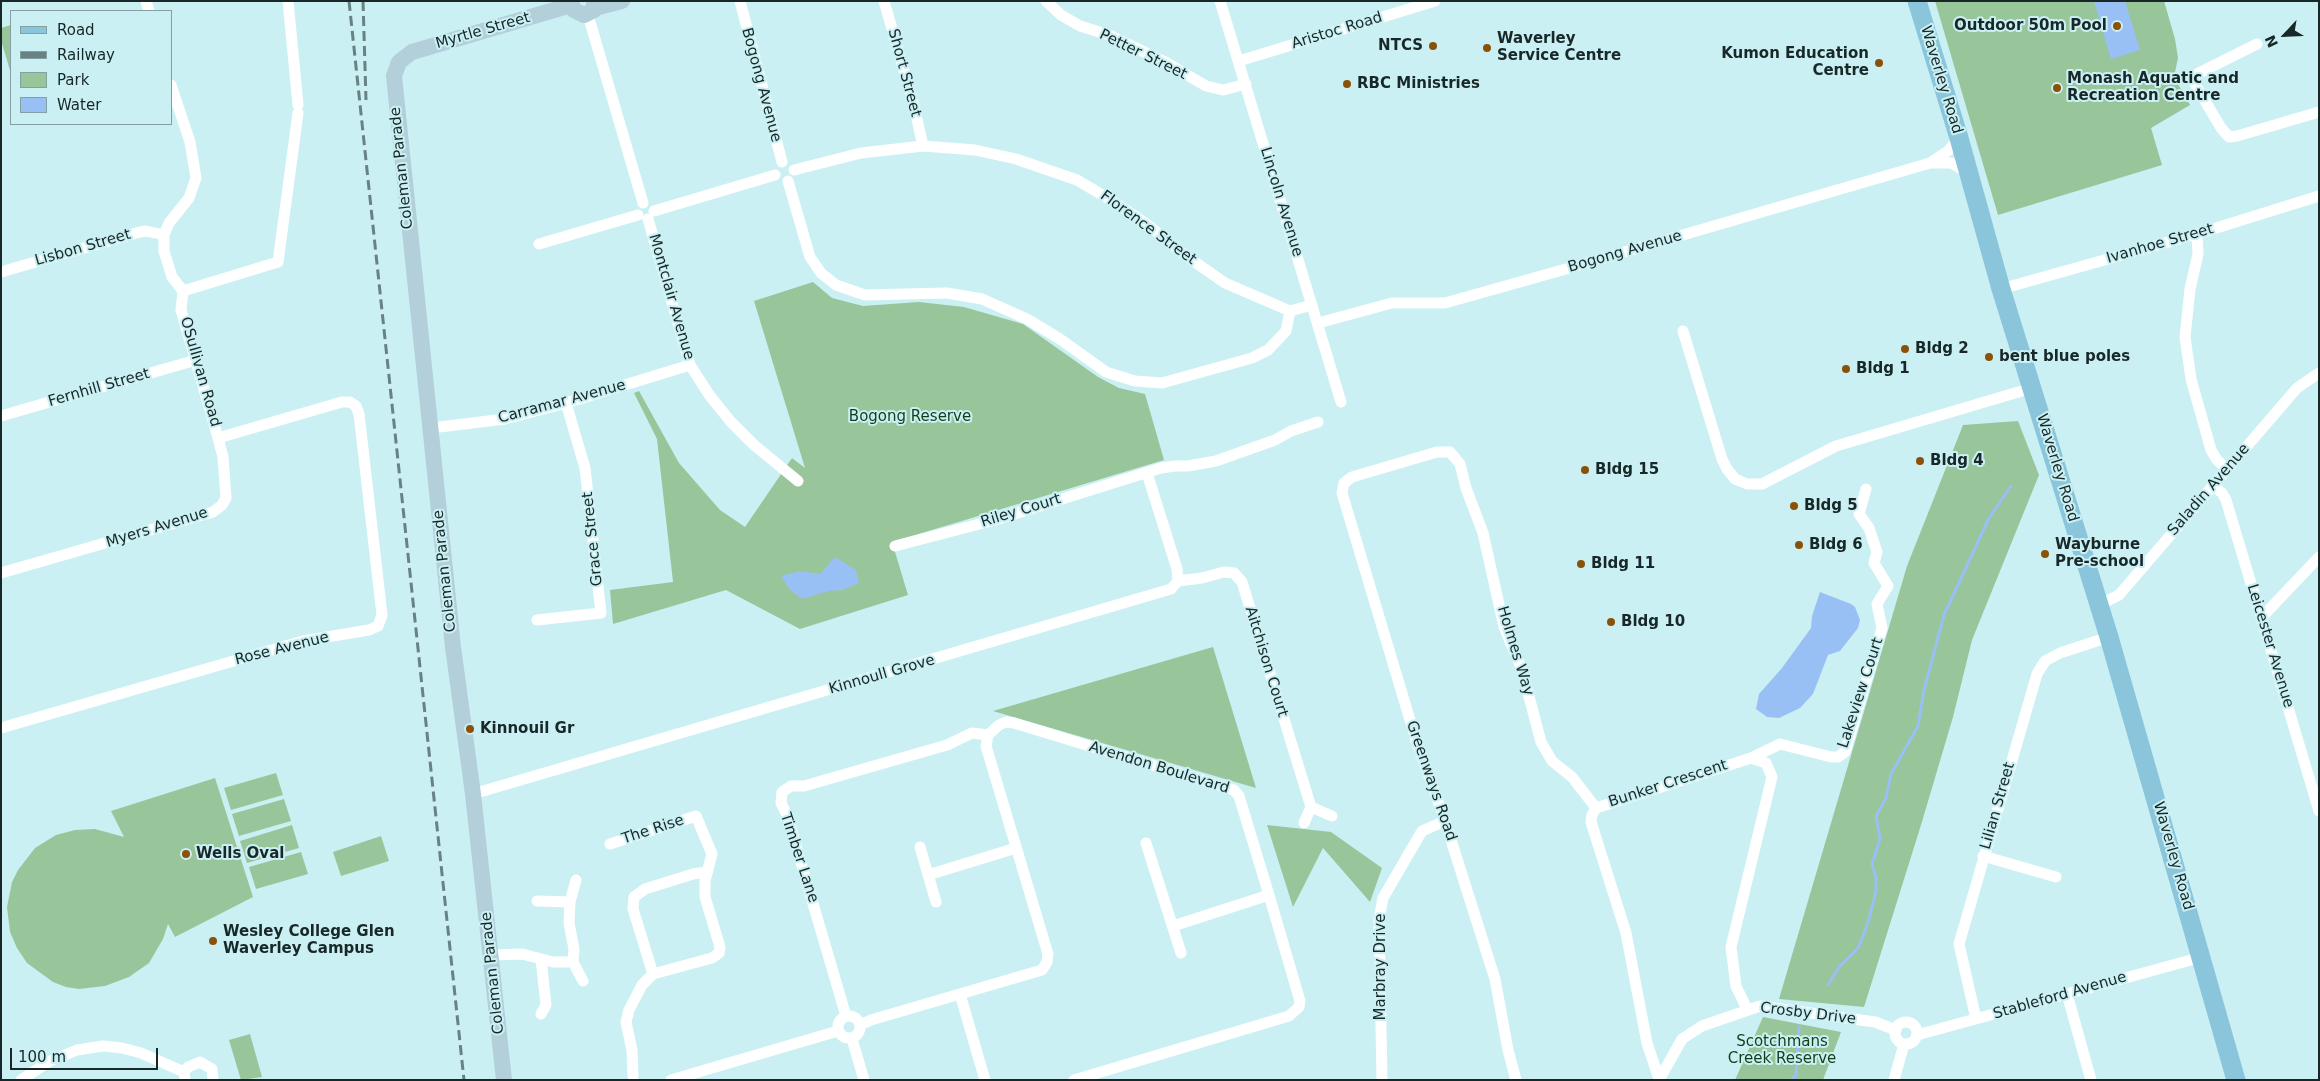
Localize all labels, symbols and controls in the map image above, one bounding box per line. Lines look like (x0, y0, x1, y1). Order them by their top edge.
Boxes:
street label: Myrtle Street (434, 9, 532, 53)
street label: Aristoc Road (1289, 9, 1385, 53)
legend (10, 10, 172, 125)
north arrow (2260, 10, 2310, 60)
place label: Outdoor 50m Pool (1954, 17, 2107, 35)
marker: Outdoor 50m Pool (2111, 20, 2123, 32)
text: Road (57, 21, 95, 39)
street label: Waverley Road (1916, 24, 1966, 136)
street label: Bogong Avenue (737, 26, 785, 144)
street label: Petter Street (1096, 26, 1190, 84)
street label: Short Street (884, 27, 924, 119)
place label: Waverley Service Centre (1497, 30, 1621, 65)
text: N (2262, 33, 2281, 50)
place label: NTCS (1378, 37, 1423, 55)
marker: NTCS (1427, 40, 1439, 52)
marker: Waverley Service Centre (1481, 42, 1493, 54)
place label: Kumon Education Centre (1721, 45, 1869, 80)
text: Railway (57, 46, 115, 64)
marker: Kumon Education Centre (1873, 57, 1885, 69)
place label: Monash Aquatic and Recreation Centre (2067, 70, 2239, 105)
text: Park (57, 71, 89, 89)
place label: RBC Ministries (1357, 75, 1480, 93)
marker: RBC Ministries (1341, 78, 1353, 90)
marker: Monash Aquatic and Recreation Centre (2051, 82, 2063, 94)
text: Water (57, 96, 101, 114)
street label: Coleman Parade (387, 106, 417, 230)
street label: Lincoln Avenue (1256, 145, 1306, 259)
street label: Florence Street (1096, 187, 1200, 269)
street label: Ivanhoe Street (2105, 220, 2215, 268)
street label: Lisbon Street (33, 226, 133, 270)
street label: Bogong Avenue (1566, 227, 1684, 277)
street label: Montclair Avenue (644, 232, 698, 362)
street label: OSullivan Road (176, 315, 224, 429)
place label: Bldg 2 (1915, 340, 1969, 358)
marker: Bldg 2 (1899, 343, 1911, 355)
place label: bent blue poles (1999, 348, 2130, 366)
marker: bent blue poles (1983, 351, 1995, 363)
place label: Bldg 1 (1856, 360, 1910, 378)
marker: Bldg 1 (1840, 363, 1852, 375)
street label: Fernhill Street (46, 365, 152, 411)
street label: Carramar Avenue (496, 376, 628, 428)
park label: Bogong Reserve (849, 408, 971, 426)
street label: Waverley Road (2032, 412, 2082, 524)
street label: Saladin Avenue (2164, 440, 2254, 540)
place label: Bldg 4 (1930, 452, 1984, 470)
marker: Bldg 4 (1914, 455, 1926, 467)
place label: Bldg 15 (1595, 461, 1659, 479)
marker: Bldg 15 (1579, 464, 1591, 476)
street label: Riley Court (979, 490, 1063, 532)
street label: Grace Street (579, 491, 607, 587)
place label: Bldg 5 (1804, 497, 1858, 515)
marker: Bldg 5 (1788, 500, 1800, 512)
street label: Myers Avenue (104, 504, 210, 552)
street label: Coleman Parade (430, 509, 460, 633)
place label: Bldg 6 (1809, 536, 1863, 554)
place label: Wayburne Pre-school (2055, 536, 2144, 571)
marker: Bldg 6 (1793, 539, 1805, 551)
marker: Wayburne Pre-school (2039, 548, 2051, 560)
place label: Bldg 11 (1591, 555, 1655, 573)
marker: Bldg 11 (1575, 558, 1587, 570)
street label: Leicester Avenue (2243, 582, 2297, 710)
street label: Holmes Way (1493, 604, 1537, 698)
street label: Aitchison Court (1241, 605, 1291, 719)
place label: Bldg 10 (1621, 613, 1685, 631)
marker: Bldg 10 (1605, 616, 1617, 628)
street label: Rose Avenue (233, 629, 331, 669)
street label: Lakeview Court (1835, 635, 1887, 751)
street label: Kinnoull Grove (827, 651, 937, 699)
street label: Greenways Road (1402, 719, 1460, 843)
place label: Kinnouil Gr (480, 720, 574, 738)
marker: Kinnouil Gr (464, 723, 476, 735)
street label: Avendon Boulevard (1087, 738, 1231, 798)
street label: Bunker Crescent (1606, 756, 1730, 812)
street label: Lilian Street (1977, 760, 2019, 852)
street label: Waverley Road (2149, 800, 2197, 912)
street label: Timber Lane (776, 811, 822, 905)
street label: The Rise (620, 812, 686, 848)
place label: Wells Oval (196, 845, 284, 863)
marker: Wells Oval (180, 848, 192, 860)
street label: Coleman Parade (478, 911, 508, 1035)
street label: Marbray Drive (1372, 914, 1390, 1020)
place label: Wesley College Glen Waverley Campus (223, 923, 395, 958)
marker: Wesley College Glen Waverley Campus (207, 935, 219, 947)
street label: Stableford Avenue (1991, 968, 2129, 1024)
street label: Crosby Drive (1759, 999, 1857, 1029)
park label: Scotchmans Creek Reserve (1728, 1033, 1836, 1068)
scale bar (12, 1038, 160, 1070)
text: 100 m (18, 1048, 66, 1066)

